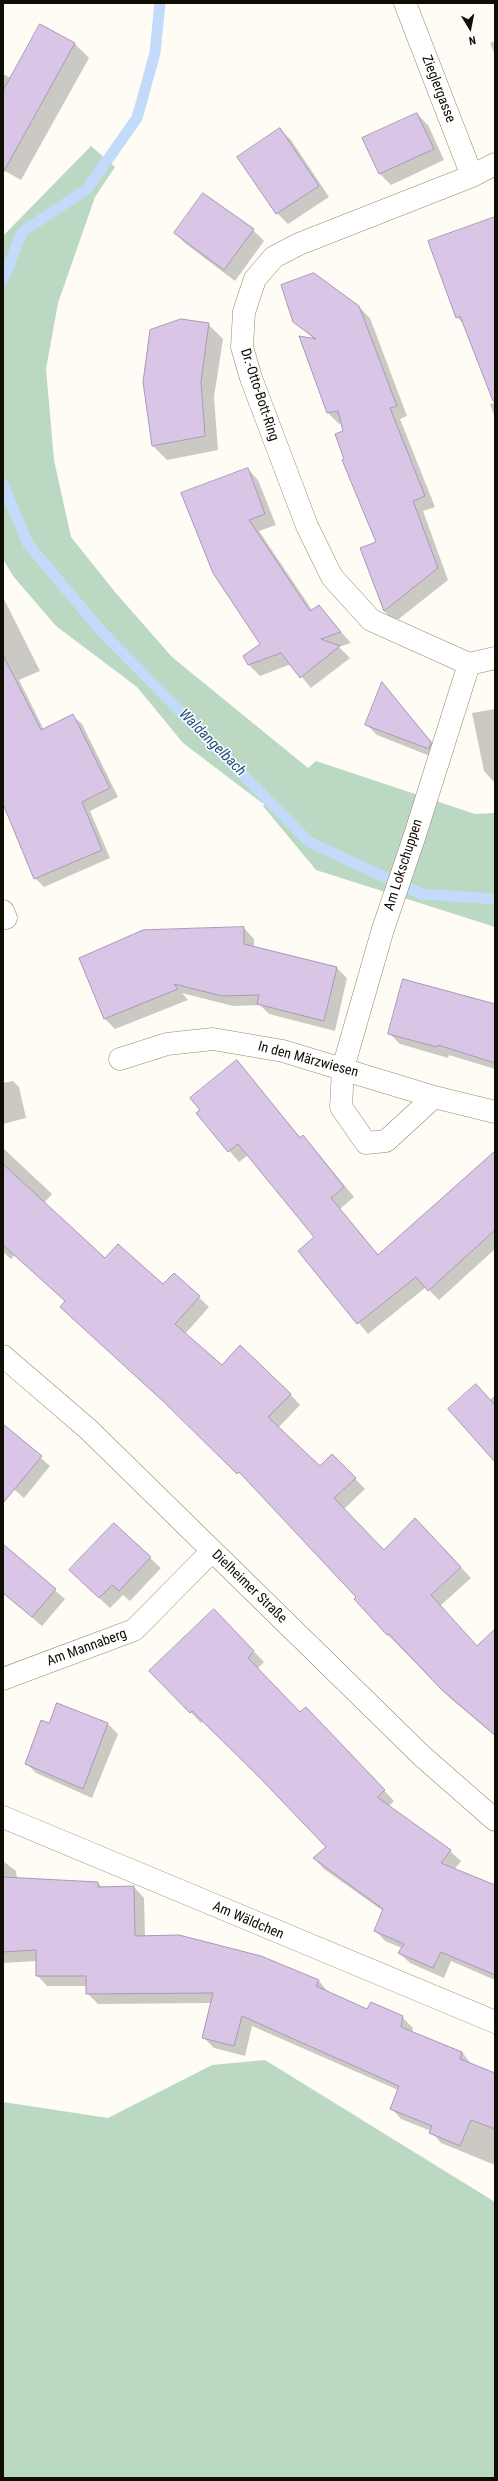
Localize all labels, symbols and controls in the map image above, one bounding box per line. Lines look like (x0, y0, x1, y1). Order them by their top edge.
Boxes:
north arrow (450, 8, 490, 48)
text: N (468, 33, 477, 47)
street label: Zieglergasse (417, 53, 459, 125)
street label: Dr.-Otto-Bott-Ring (236, 347, 282, 443)
water label: Waldangelbach (175, 706, 249, 780)
street label: Am Lokschuppen (381, 817, 427, 913)
street label: In den Märzwiesen (256, 1039, 360, 1081)
street label: Dielheimer Straße (208, 1547, 290, 1627)
street label: Am Mannaberg (45, 1626, 129, 1670)
street label: Am Wäldchen (210, 1898, 286, 1944)

